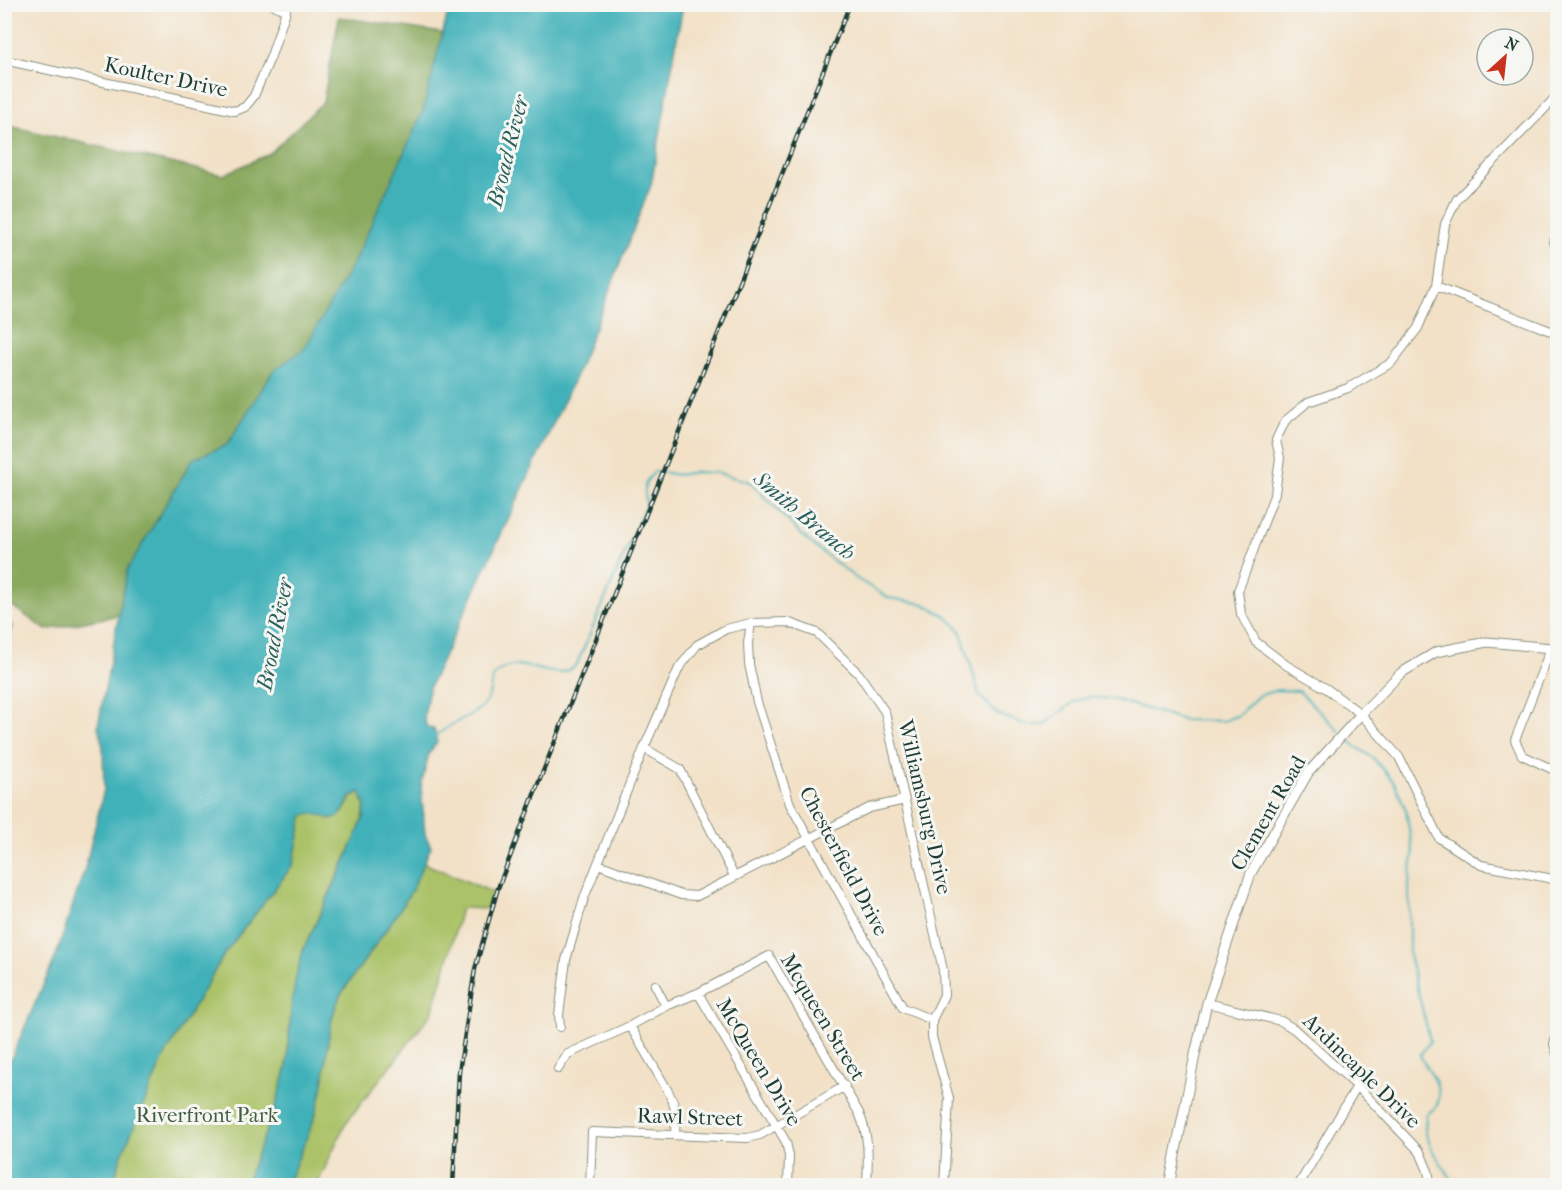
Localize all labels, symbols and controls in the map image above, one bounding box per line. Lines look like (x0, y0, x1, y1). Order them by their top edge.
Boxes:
north arrow (1475, 27, 1535, 87)
text: N (1502, 33, 1522, 56)
street label: Koulter Drive (102, 52, 230, 102)
water label: Broad River (481, 91, 535, 211)
water label: Smith Branch (747, 465, 861, 566)
water label: Broad River (251, 574, 299, 694)
street label: Williamsburg Drive (893, 717, 957, 896)
street label: Clement Road (1225, 751, 1311, 875)
street label: Chesterfield Drive (795, 782, 893, 940)
street label: Mcqueen Street (776, 949, 871, 1085)
street label: McQueen Drive (711, 994, 807, 1130)
street label: Ardincaple Drive (1298, 1008, 1426, 1133)
park label: Riverfront Park (136, 1103, 278, 1127)
street label: Rawl Street (637, 1103, 744, 1131)

